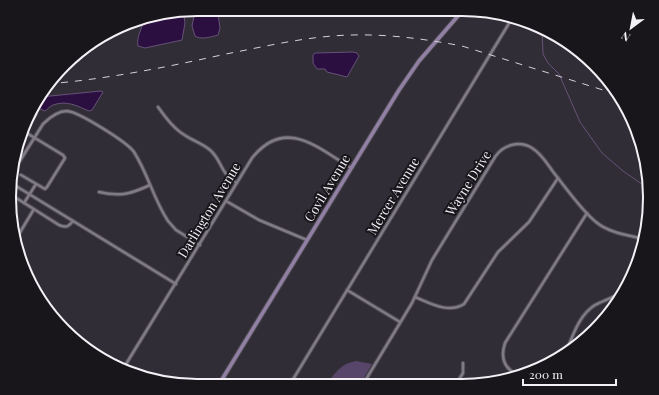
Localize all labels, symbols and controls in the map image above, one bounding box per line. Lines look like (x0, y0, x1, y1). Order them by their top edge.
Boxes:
north arrow (611, 8, 651, 48)
text: N (618, 28, 633, 45)
street label: Wayne Drive (440, 147, 494, 219)
street label: Covil Avenue (300, 151, 354, 225)
street label: Mercer Avenue (363, 154, 423, 238)
street label: Darlington Avenue (173, 158, 244, 261)
scale bar (523, 361, 616, 387)
text: 200 m (529, 366, 563, 382)

